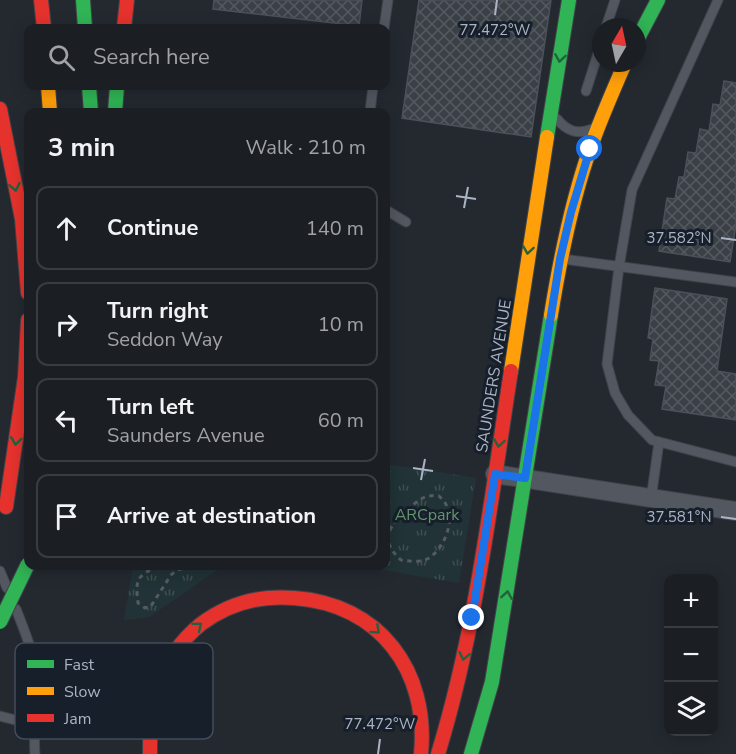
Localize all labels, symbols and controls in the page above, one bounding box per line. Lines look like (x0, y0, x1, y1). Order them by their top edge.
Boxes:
north arrow (592, 18, 646, 72)
text: 77.472°W (460, 20, 531, 40)
search box (24, 24, 390, 90)
icon: search (45, 41, 78, 74)
text: Search here (93, 42, 210, 72)
one-way arrow (554, 52, 567, 62)
text: 3 min (48, 130, 115, 165)
text: Walk · 210 m (246, 134, 366, 161)
route start (576, 135, 602, 161)
one-way arrow (8, 181, 21, 191)
icon: ahead (50, 212, 83, 245)
text: Continue (107, 213, 198, 243)
text: 140 m (306, 215, 364, 242)
text: 37.582°N (646, 228, 712, 248)
one-way arrow (523, 246, 535, 255)
text: Turn right (107, 296, 208, 326)
street label: SAUNDERS AVENUE (471, 298, 517, 454)
icon: right (50, 308, 83, 341)
text: 10 m (318, 311, 364, 338)
text: Seddon Way (107, 326, 223, 353)
text: Turn left (107, 392, 194, 422)
icon: left (50, 404, 83, 437)
text: 60 m (318, 407, 364, 434)
text: Saunders Avenue (107, 422, 265, 449)
one-way arrow (10, 437, 22, 446)
one-way arrow (494, 438, 506, 448)
icon: arrive (50, 500, 83, 533)
text: Arrive at destination (107, 501, 316, 531)
park label: ARCpark (395, 504, 460, 526)
text: 37.581°N (646, 507, 712, 527)
map controls (664, 574, 718, 736)
button: + (664, 574, 718, 628)
one-way arrow (501, 590, 513, 600)
route end (458, 604, 484, 630)
one-way arrow (191, 622, 202, 633)
one-way arrow (370, 623, 380, 634)
button: − (664, 628, 718, 682)
legend (15, 643, 213, 739)
one-way arrow (458, 651, 471, 661)
text: Fast (64, 654, 95, 676)
text: Slow (64, 681, 101, 703)
button: layers (664, 682, 718, 736)
text: Jam (63, 708, 91, 730)
text: 77.472°W (345, 714, 416, 734)

